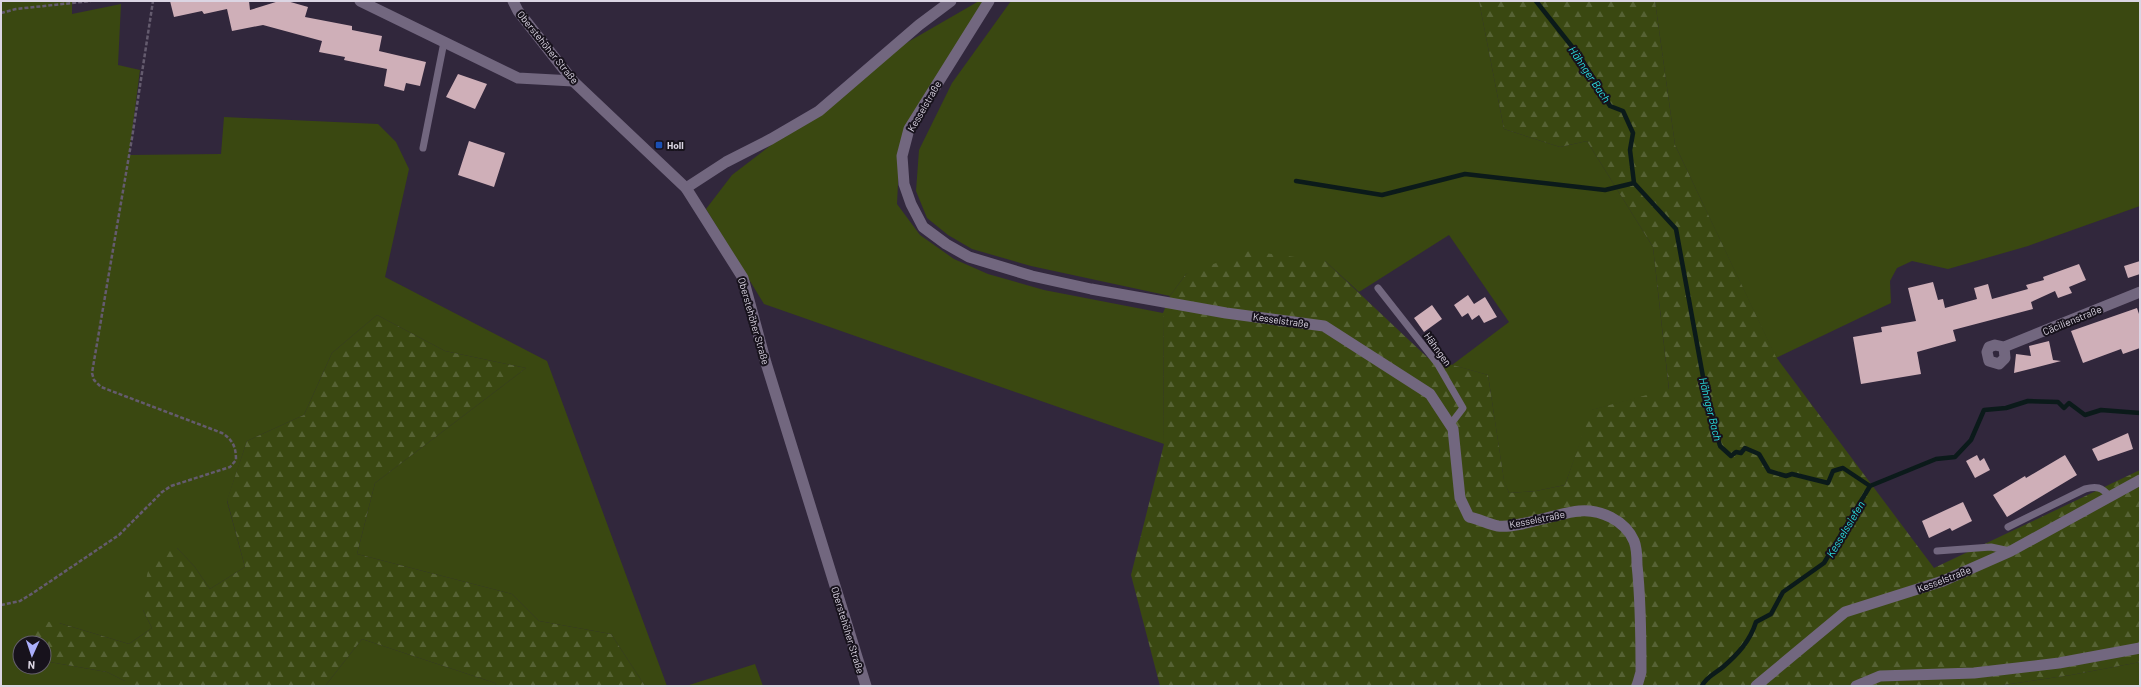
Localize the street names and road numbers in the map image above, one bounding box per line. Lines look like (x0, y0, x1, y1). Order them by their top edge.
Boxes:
street label: Oberstehöher Straße (515, 8, 581, 86)
street label: Kesselstraße (905, 79, 943, 133)
street label: Oberstehöher Straße (736, 276, 772, 366)
street label: Cäcilienstraße (2041, 303, 2103, 337)
street label: Kesselstraße (1252, 310, 1310, 330)
street label: Hähngen (1422, 330, 1454, 368)
street label: Kesselstraße (1508, 508, 1566, 530)
street label: Kesselstraße (1916, 563, 1972, 595)
street label: Oberstehöher Straße (829, 585, 867, 675)

